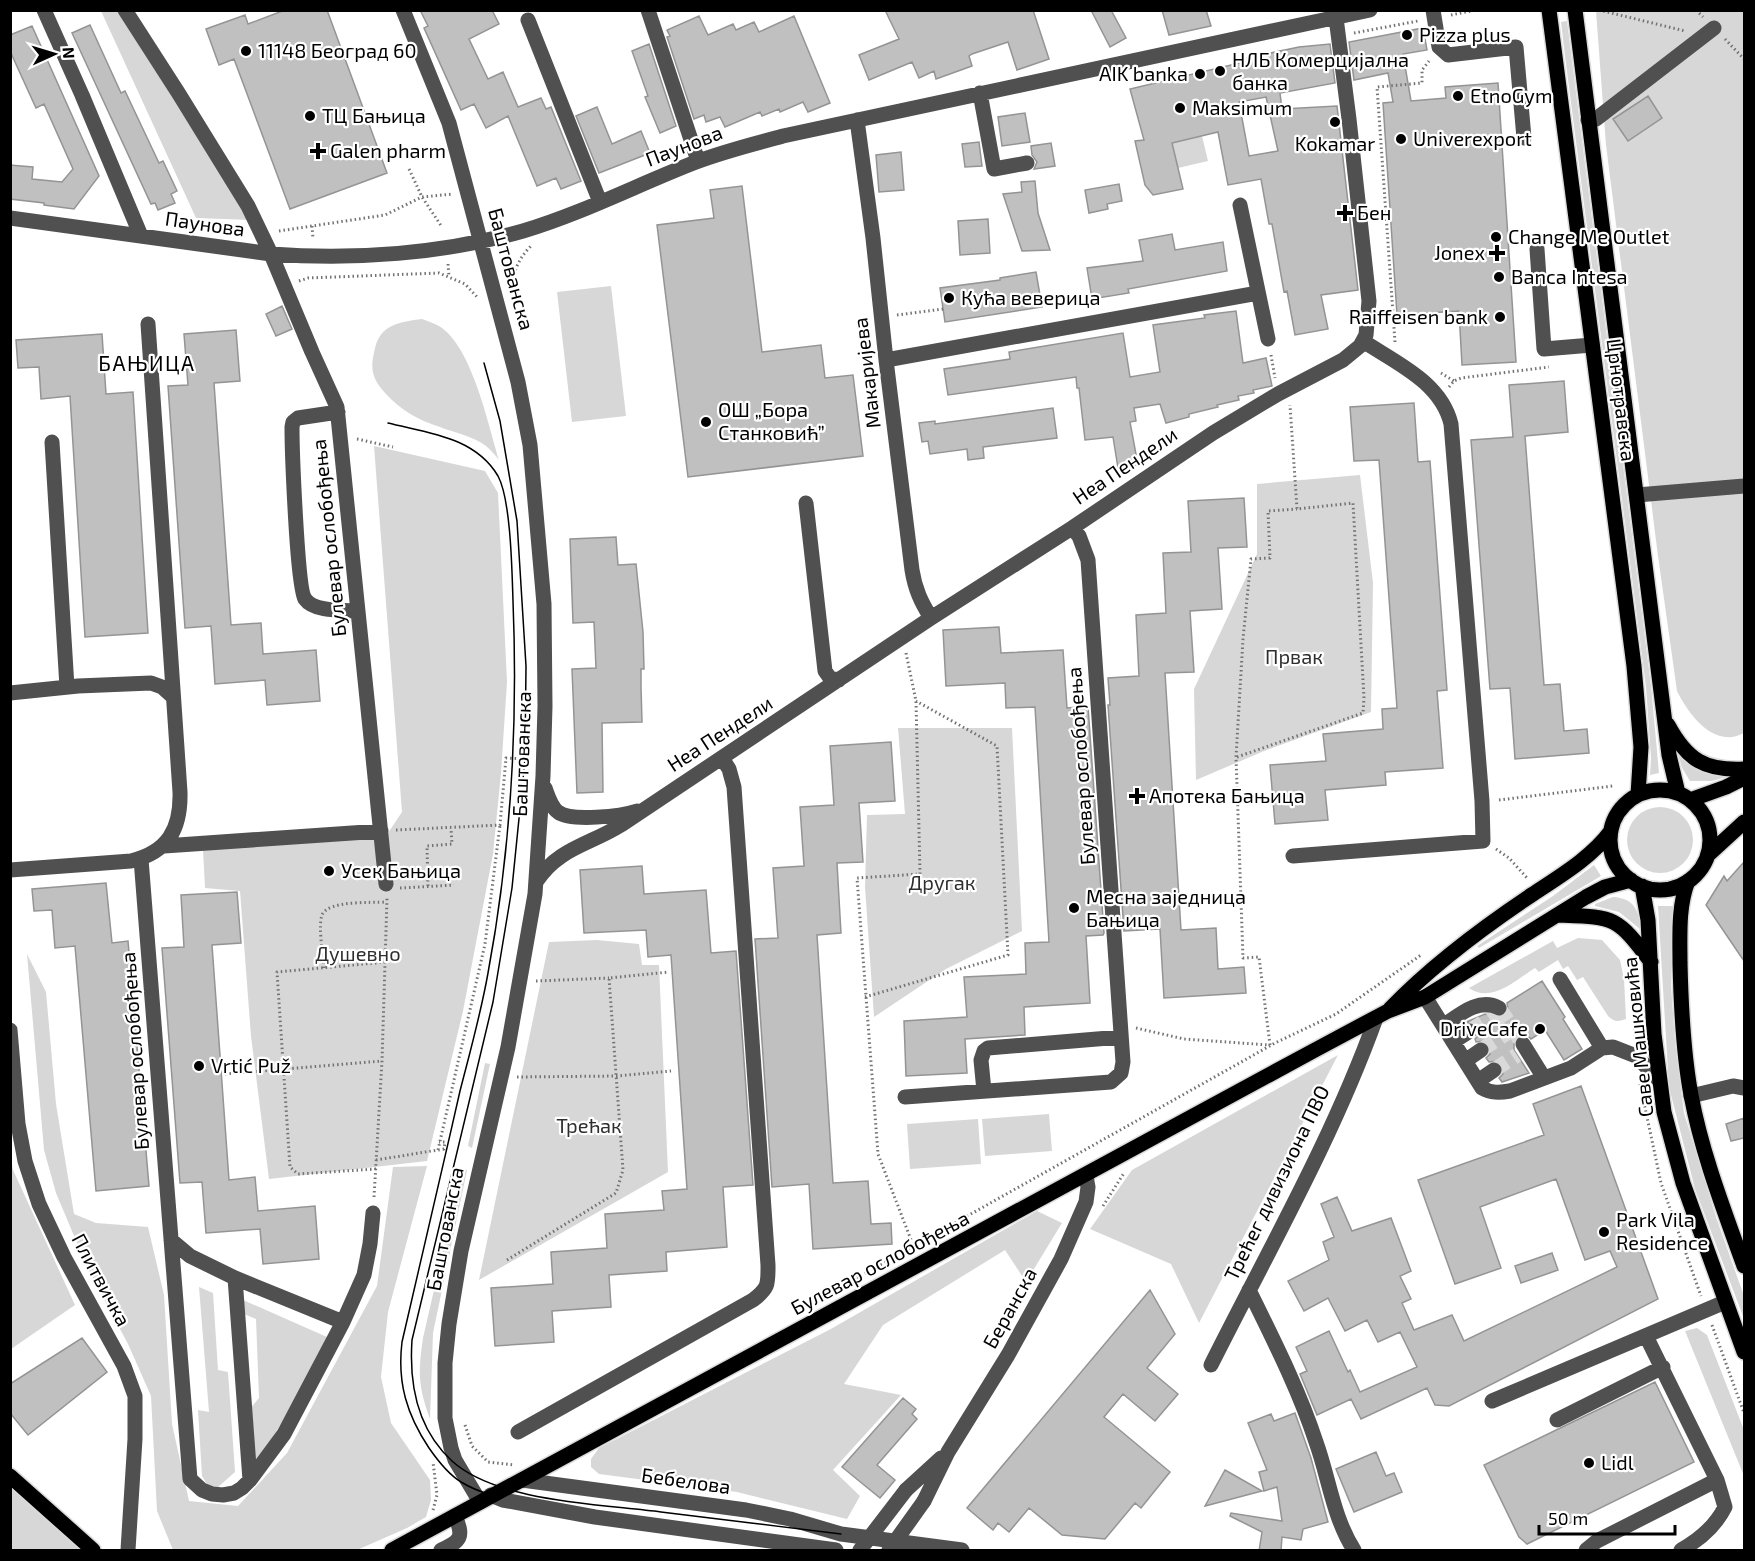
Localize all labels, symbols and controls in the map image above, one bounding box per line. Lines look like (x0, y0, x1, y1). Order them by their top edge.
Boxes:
place label: Pizza plus (1419, 22, 1511, 46)
north arrow (24, 24, 84, 84)
marker: Pizza plus (1400, 28, 1414, 42)
place label: 11148 Београд 60 (258, 38, 417, 62)
marker: 11148 Београд 60 (239, 44, 253, 58)
text: N (60, 46, 79, 59)
place label: НЛБ Комерцијална банка (1232, 47, 1409, 94)
place label: AIK banka (1099, 61, 1188, 85)
marker: НЛБ Комерцијална банка (1213, 64, 1227, 78)
marker: AIK banka (1193, 67, 1207, 81)
place label: EtnoGym (1470, 83, 1552, 107)
marker: EtnoGym (1451, 89, 1465, 103)
place label: Maksimum (1192, 95, 1292, 119)
marker: Maksimum (1173, 101, 1187, 115)
place label: ТЦ Бањица (322, 103, 426, 127)
marker: ТЦ Бањица (303, 109, 317, 123)
marker: Kokamar (1328, 115, 1342, 129)
street label: Паунова (642, 119, 726, 172)
place label: Univerexport (1413, 126, 1532, 150)
place label: Kokamar (1295, 131, 1375, 155)
marker: Univerexport (1394, 132, 1408, 146)
place label: Galen pharm (330, 138, 446, 162)
marker: Galen pharm (311, 144, 325, 158)
place label: Бен (1357, 200, 1391, 224)
street label: Баштованска (484, 205, 540, 332)
street label: Паунова (164, 206, 247, 241)
marker: Бен (1338, 206, 1352, 220)
place label: Change Me Outlet (1508, 224, 1670, 248)
marker: Change Me Outlet (1489, 230, 1503, 244)
place label: Jonex (1434, 240, 1485, 264)
marker: Jonex (1490, 246, 1504, 260)
place label: Banca Intesa (1511, 264, 1628, 288)
marker: Banca Intesa (1492, 270, 1506, 284)
place label: Кућа веверица (961, 285, 1101, 310)
marker: Кућа веверица (942, 291, 956, 305)
place label: Raiffeisen bank (1349, 304, 1488, 328)
marker: Raiffeisen bank (1493, 310, 1507, 324)
street label: Макаријева (847, 316, 885, 430)
street label: Црнотравска (1603, 337, 1641, 463)
district label: БАЊИЦА (98, 350, 196, 375)
place label: ОШ „Бора Станковић” (718, 397, 825, 444)
marker: ОШ „Бора Станковић” (699, 415, 713, 429)
street label: Неа Пендели (1068, 421, 1181, 509)
street label: Булевар ослобођења (306, 438, 351, 638)
park label: Првак (1265, 644, 1323, 668)
street label: Булевар ослобођења (1061, 666, 1100, 866)
street label: Неа Пендели (662, 690, 777, 776)
street label: Баштованска (507, 691, 535, 817)
place label: Апотека Бањица (1149, 783, 1305, 807)
marker: Апотека Бањица (1130, 789, 1144, 803)
place label: Усек Бањица (341, 858, 461, 882)
marker: Усек Бањица (322, 864, 336, 878)
park label: Другак (908, 870, 976, 895)
place label: Месна заједница Бањица (1086, 884, 1246, 931)
marker: Месна заједница Бањица (1067, 901, 1081, 915)
park label: Душевно (315, 941, 401, 966)
street label: Булевар ослобођења (115, 951, 154, 1151)
street label: Саве Машковића (1617, 956, 1657, 1118)
place label: DriveCafe (1440, 1016, 1528, 1040)
marker: DriveCafe (1533, 1022, 1547, 1036)
place label: Vrtić Puž (211, 1053, 291, 1077)
marker: Vrtić Puž (192, 1059, 206, 1073)
street label: Трећег дивизиона ПВО (1218, 1081, 1334, 1284)
park label: Трећак (556, 1113, 622, 1137)
street label: Баштованска (420, 1165, 468, 1293)
street label: Булевар ослобођења (786, 1205, 973, 1320)
place label: Park Vila Residence (1616, 1207, 1708, 1254)
marker: Park Vila Residence (1597, 1225, 1611, 1239)
street label: Плитвичка (67, 1229, 136, 1330)
street label: Беранска (977, 1263, 1041, 1352)
place label: Lidl (1601, 1450, 1634, 1474)
marker: Lidl (1582, 1456, 1596, 1470)
street label: Бебелова (640, 1462, 732, 1498)
scale bar (1539, 1498, 1676, 1536)
text: 50 m (1548, 1507, 1588, 1529)

